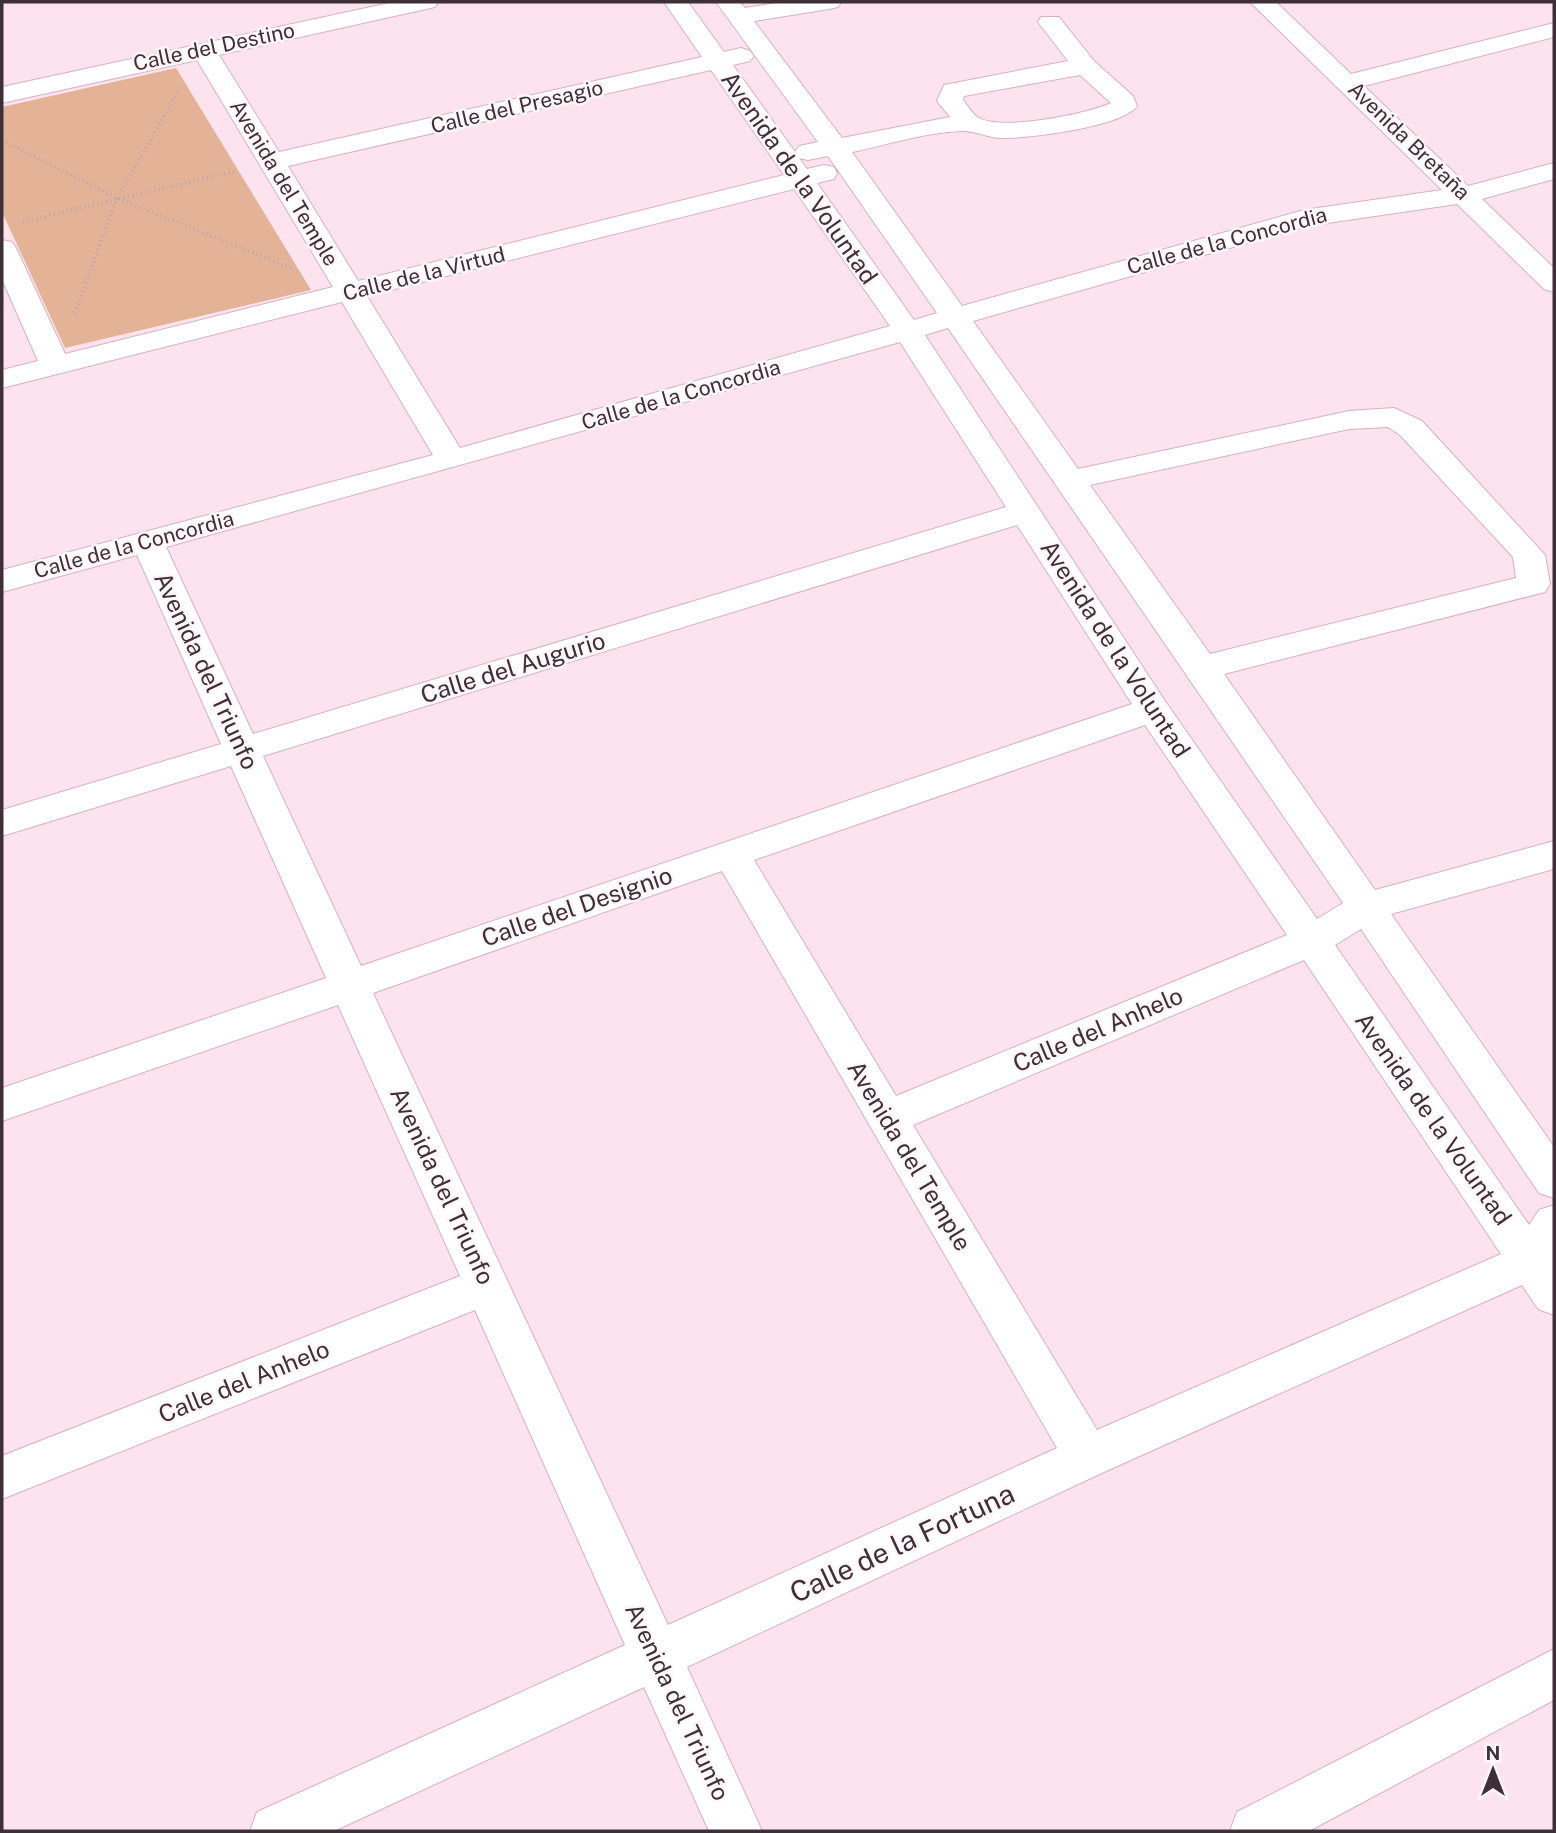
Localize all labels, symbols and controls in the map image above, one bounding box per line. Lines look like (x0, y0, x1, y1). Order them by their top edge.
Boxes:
street label: Calle del Destino (131, 17, 297, 76)
street label: Avenida de la Voluntad (716, 66, 884, 289)
street label: Calle del Presagio (428, 75, 605, 138)
street label: Avenida Bretaña (1343, 76, 1475, 205)
street label: Avenida del Temple (225, 95, 344, 270)
street label: Calle de la Concordia (1124, 202, 1330, 279)
street label: Calle de la Virtud (340, 241, 508, 306)
street label: Calle de la Concordia (578, 354, 783, 435)
street label: Calle de la Concordia (31, 506, 237, 583)
street label: Avenida de la Voluntad (1035, 535, 1196, 762)
street label: Avenida del Triunfo (149, 568, 265, 774)
street label: Calle del Augurio (417, 626, 608, 708)
street label: Calle del Designio (478, 860, 676, 952)
street label: Calle del Anhelo (1008, 981, 1187, 1077)
street label: Avenida de la Voluntad (1350, 1007, 1518, 1230)
street label: Avenida del Temple (842, 1055, 978, 1255)
street label: Avenida del Triunfo (385, 1083, 501, 1289)
street label: Calle del Anhelo (154, 1334, 333, 1428)
street label: Calle de la Fortuna (784, 1476, 1019, 1609)
street label: Avenida del Triunfo (620, 1599, 736, 1805)
north arrow (1458, 1735, 1528, 1805)
text: N (1486, 1742, 1500, 1764)

